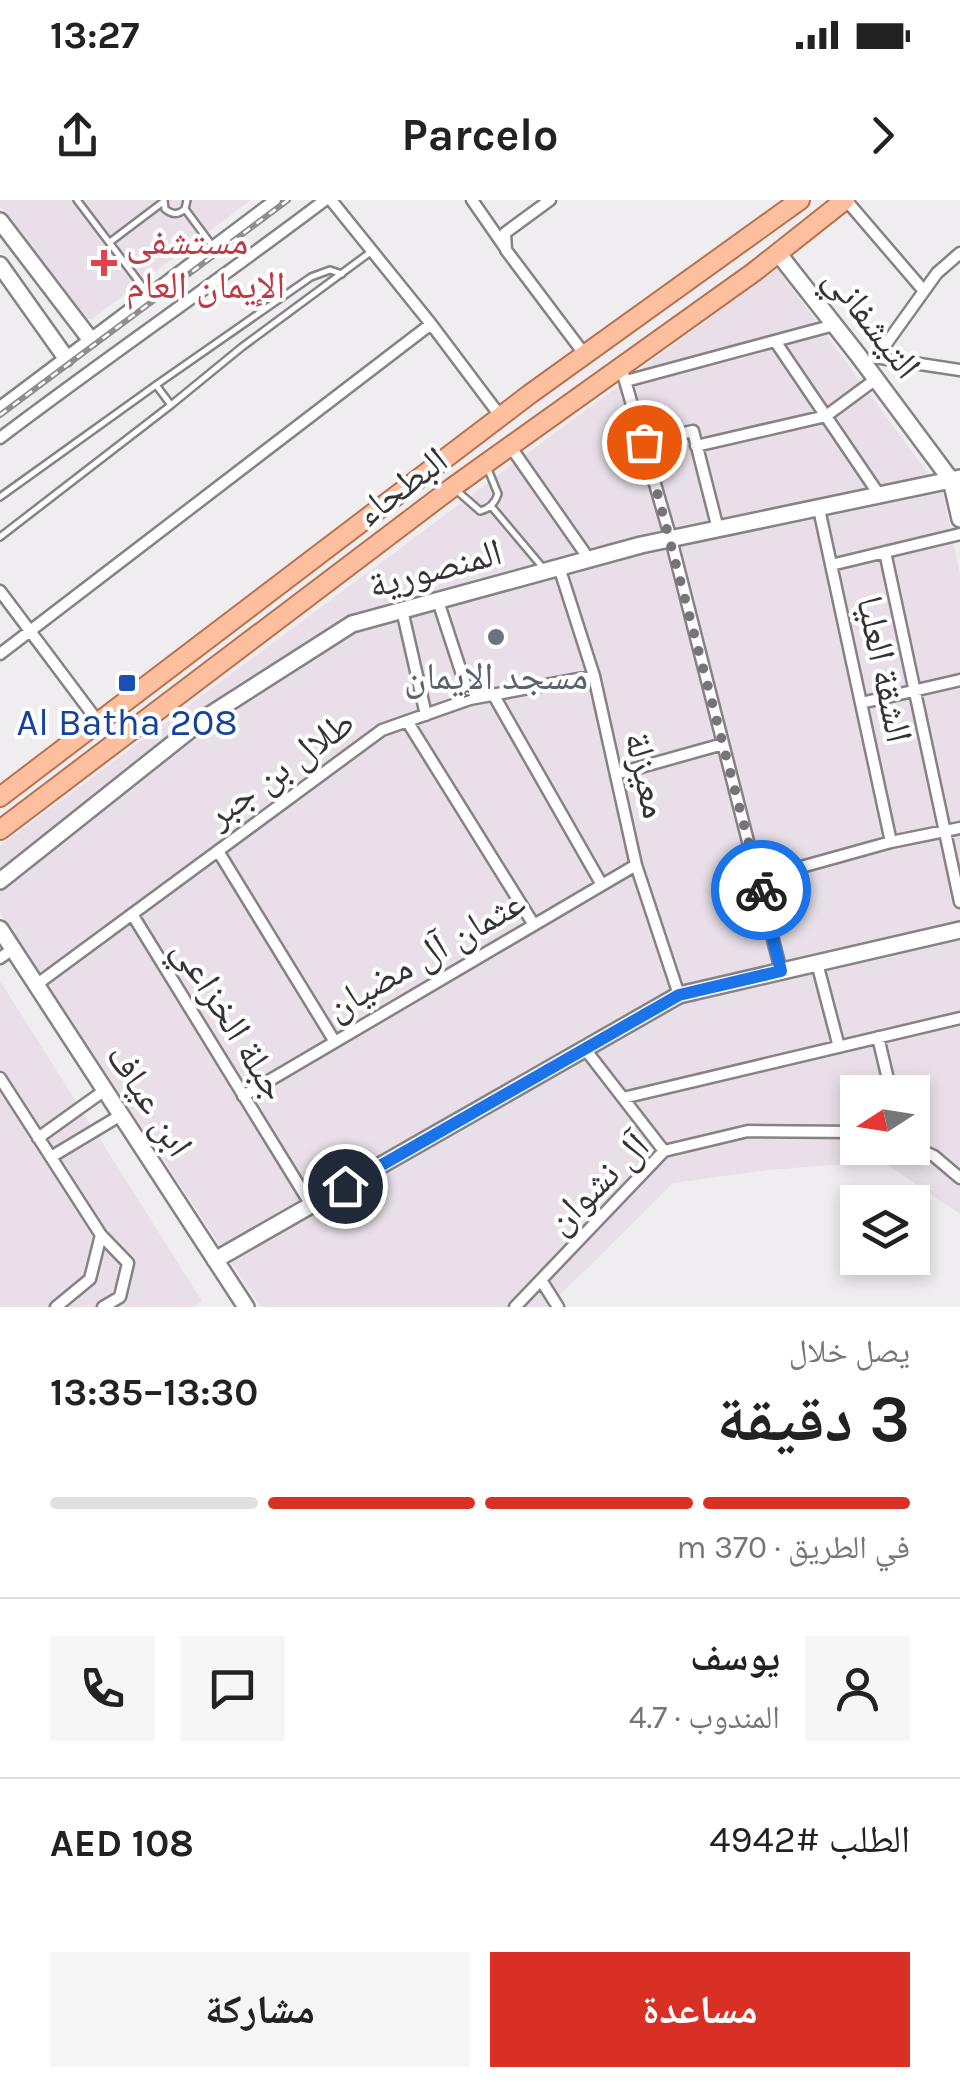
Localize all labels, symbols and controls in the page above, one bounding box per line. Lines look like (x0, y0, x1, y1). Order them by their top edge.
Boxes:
text: 13:27 (50, 13, 139, 58)
icon: share (50, 108, 105, 163)
icon: forward (855, 108, 910, 163)
text: Parcelo (402, 109, 558, 161)
place label: مستشفى الإيمان العام (126, 219, 285, 310)
marker: مستشفى الإيمان العام (91, 250, 117, 276)
street label: التيشفاني (809, 257, 931, 392)
pin (602, 400, 687, 485)
icon: bag (617, 415, 672, 470)
street label: البطحاء (346, 437, 456, 536)
street label: المنصورية (364, 529, 507, 608)
street label: الشقة العليا (847, 592, 922, 746)
marker: مسجد الإيمان (485, 626, 507, 648)
place label: مسجد الإيمان (404, 654, 588, 699)
marker: Al Batha 208 (116, 672, 138, 694)
place label: Al Batha 208 (16, 700, 238, 745)
street label: طلال بن جبر (197, 700, 363, 838)
street label: معيزلة (615, 728, 678, 823)
courier (711, 840, 811, 940)
icon: bike (734, 863, 789, 918)
street label: عثمان آل مضيان (318, 879, 533, 1030)
street label: جبلة الخزاعي (157, 930, 298, 1112)
street label: ابن عياف (97, 1035, 203, 1165)
north arrow (840, 1075, 930, 1165)
map controls (840, 1075, 930, 1275)
street label: آل نشوان (537, 1123, 659, 1243)
pin (303, 1144, 388, 1229)
icon: home (318, 1159, 373, 1214)
button: layers (840, 1185, 930, 1275)
text: يصل خلال (789, 1333, 910, 1370)
text: 13:30–13:35 (50, 1370, 258, 1415)
text: 3 دقيقة (717, 1381, 910, 1457)
text: في الطريق · 370 m (677, 1529, 910, 1566)
text: يوسف (690, 1635, 780, 1680)
button: phone (50, 1636, 155, 1741)
button: chat (180, 1636, 285, 1741)
button: person (805, 1636, 910, 1741)
text: المندوب · 4.7 (629, 1699, 780, 1736)
text: الطلب #4942 (709, 1817, 910, 1862)
text: AED 108 (50, 1821, 194, 1866)
button: مشاركة (50, 1952, 470, 2067)
button: مساعدة (490, 1952, 910, 2067)

